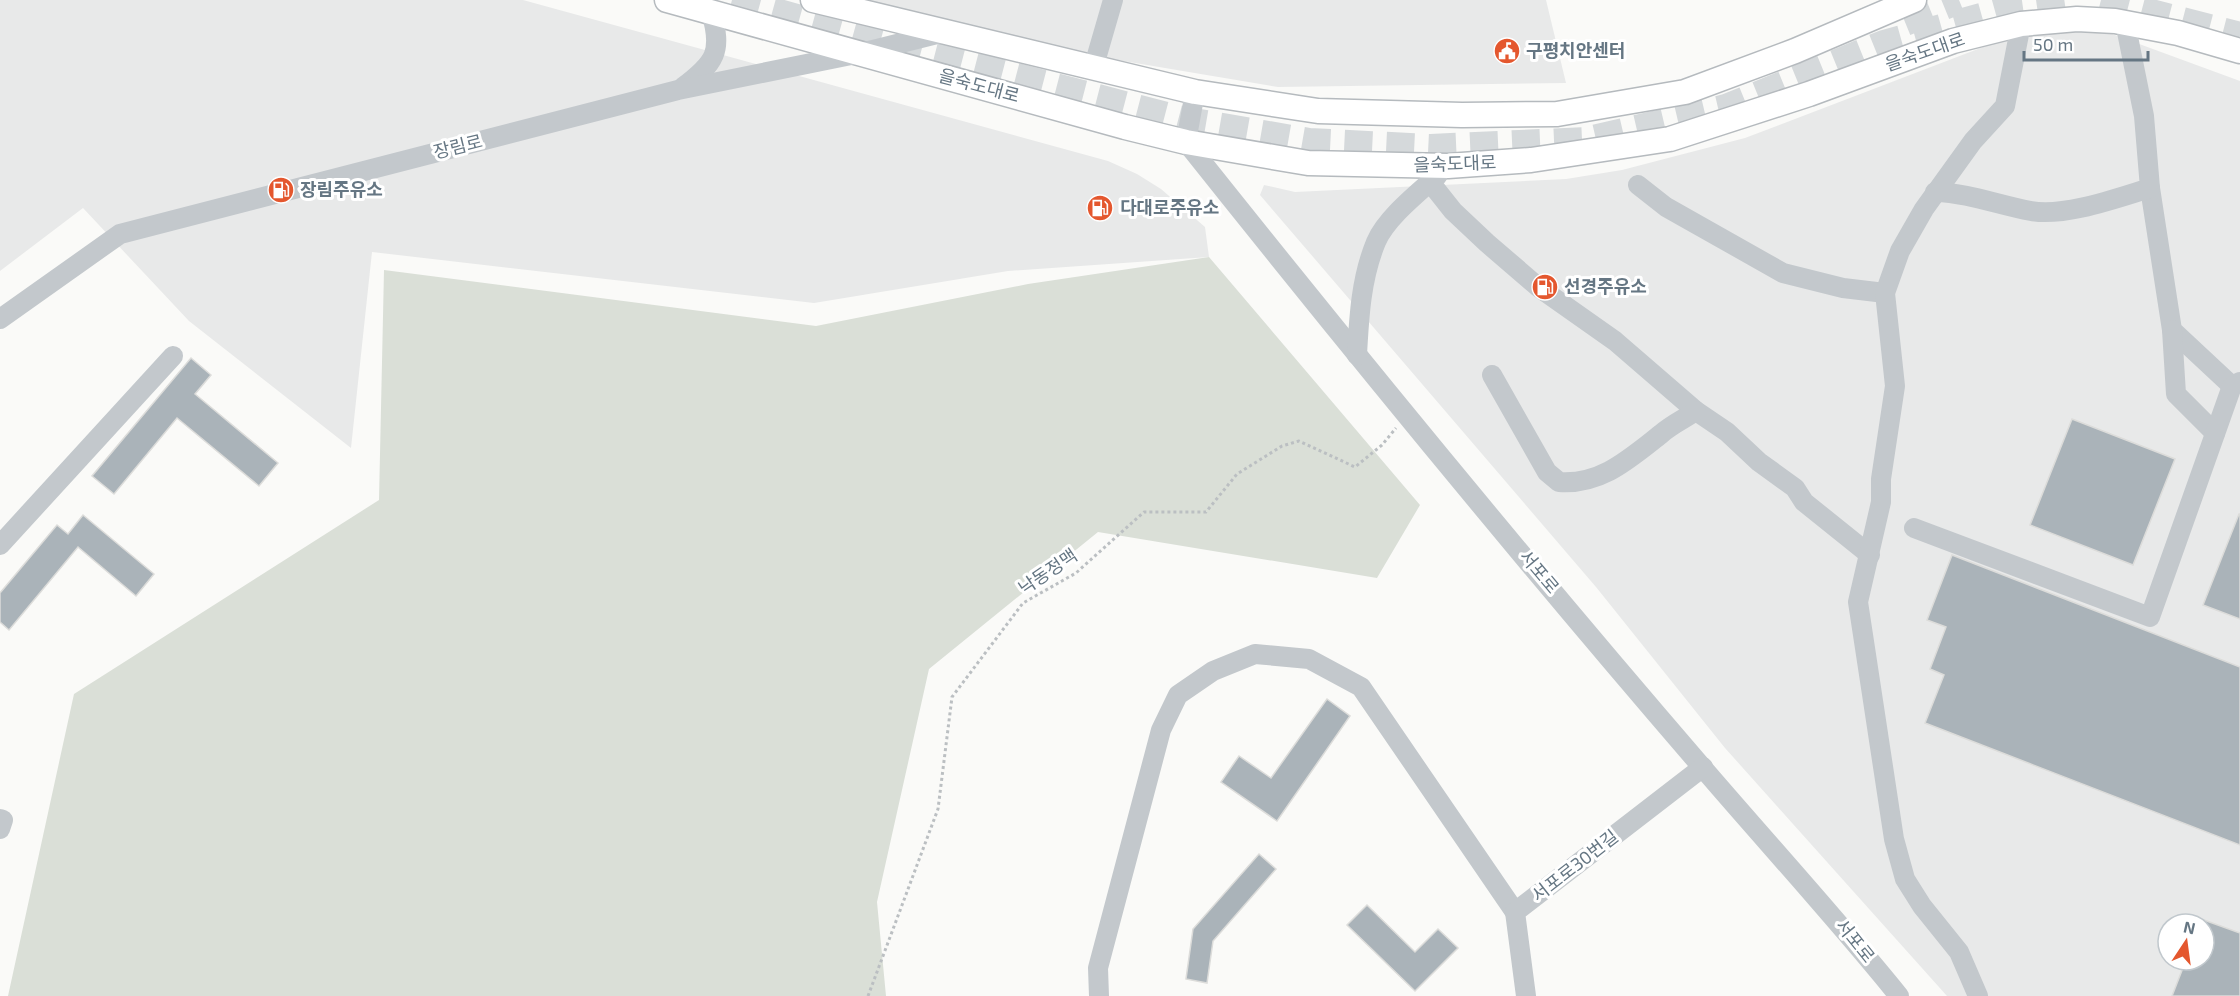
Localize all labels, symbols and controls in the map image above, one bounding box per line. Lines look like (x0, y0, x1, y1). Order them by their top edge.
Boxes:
scale bar (2024, 24, 2148, 62)
street label: 을숙도대로 (1882, 27, 1967, 75)
text: 50 m (2033, 33, 2073, 55)
public building icon: 구평치안센터 (1492, 36, 1522, 66)
place label: 구평치안센터 (1526, 39, 1625, 61)
street label: 을숙도대로 (936, 64, 1022, 106)
street label: 장림로 (431, 129, 485, 163)
street label: 을숙도대로 (1413, 151, 1497, 175)
fuel station icon: 장림주유소 (266, 175, 296, 205)
place label: 장림주유소 (300, 178, 383, 200)
fuel station icon: 다대로주유소 (1085, 193, 1115, 223)
place label: 다대로주유소 (1120, 196, 1219, 218)
fuel station icon: 선경주유소 (1530, 272, 1560, 302)
place label: 선경주유소 (1564, 275, 1647, 297)
street label: 낙동정맥 (1014, 544, 1081, 599)
street label: 서포로 (1515, 545, 1564, 597)
street label: 서포로30번길 (1527, 825, 1622, 906)
north arrow (2156, 912, 2216, 972)
street label: 서포로 (1832, 914, 1880, 967)
text: N (2182, 916, 2197, 937)

